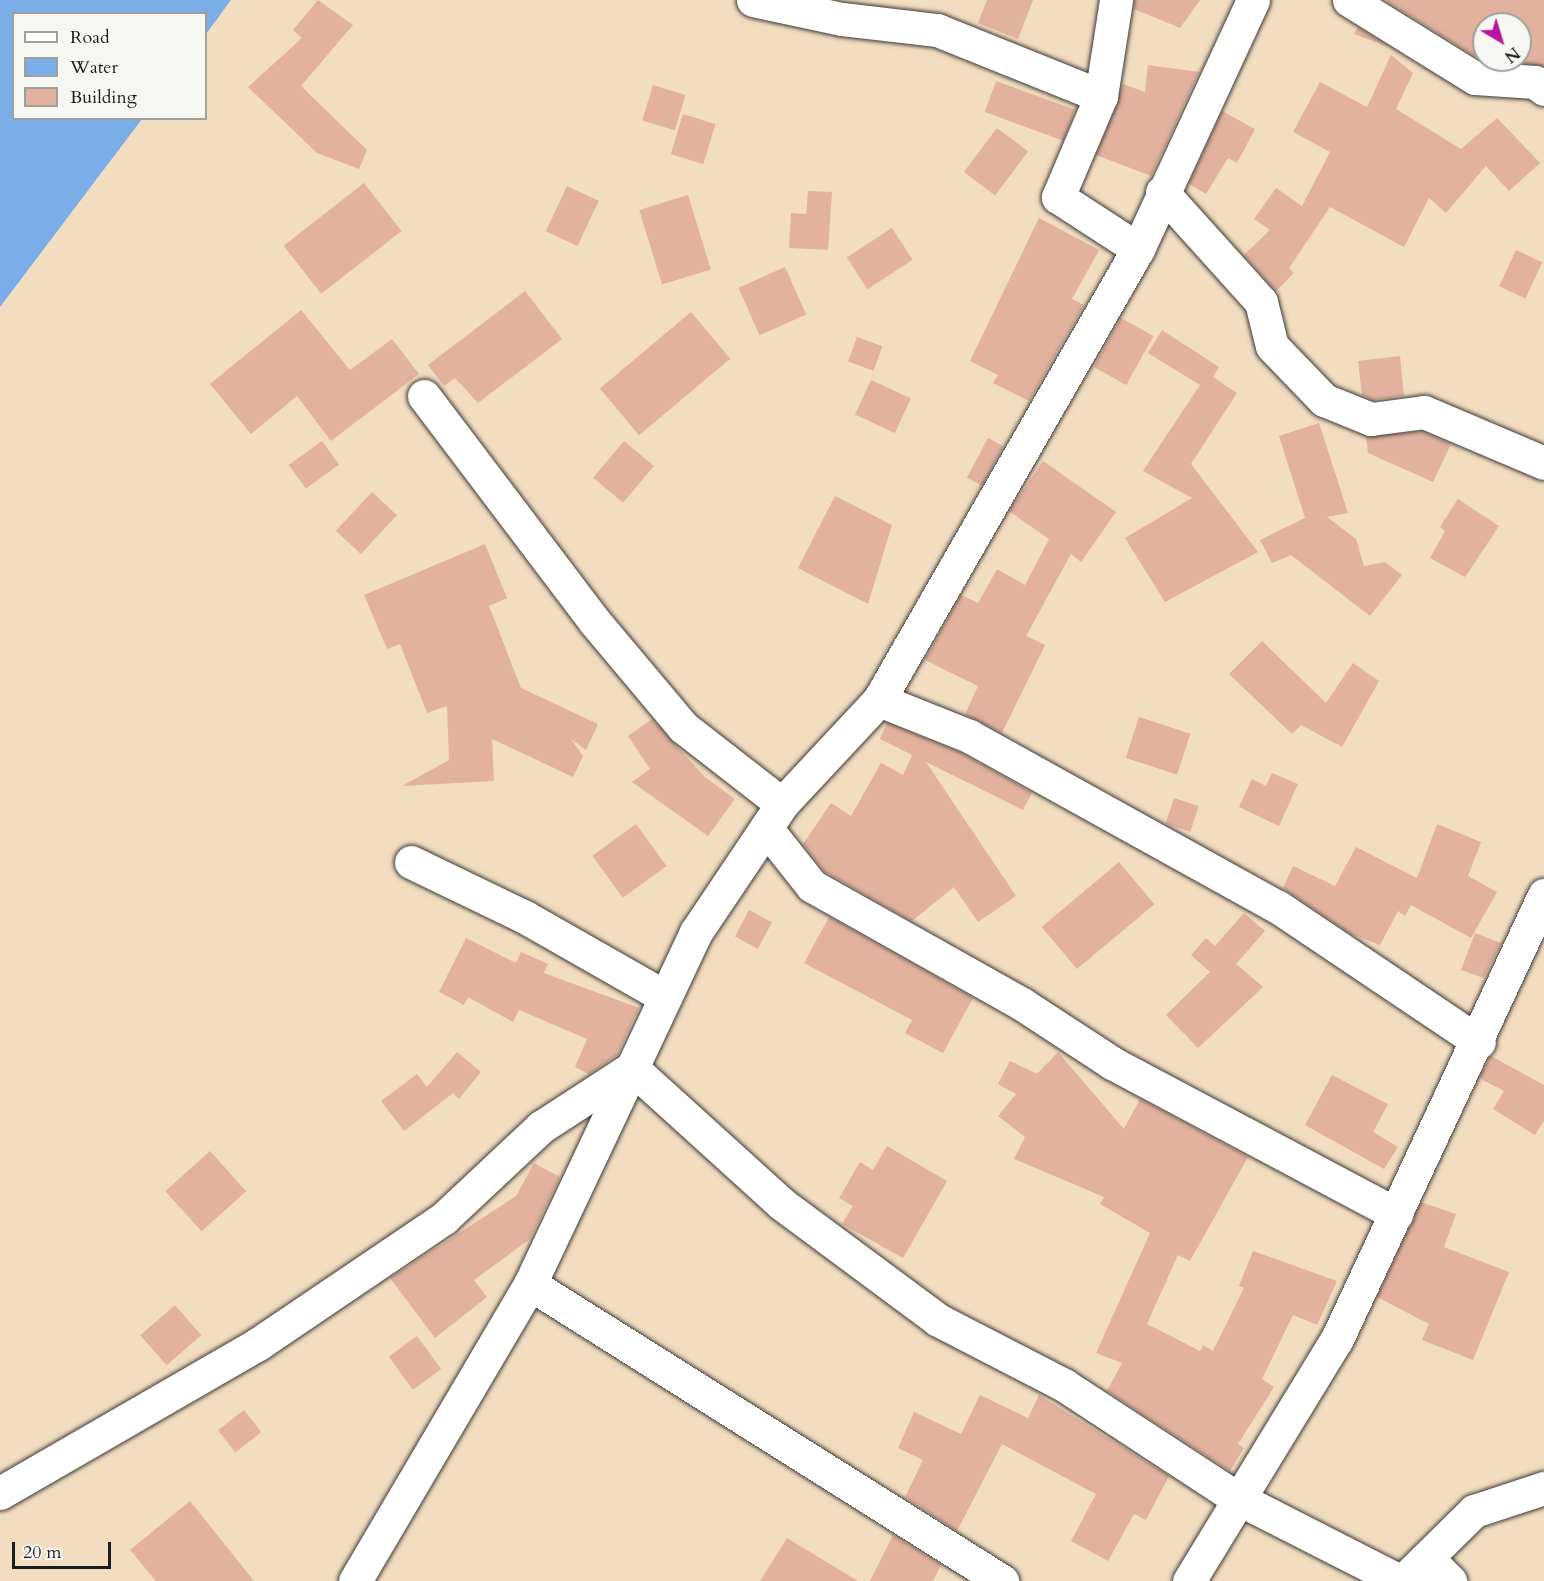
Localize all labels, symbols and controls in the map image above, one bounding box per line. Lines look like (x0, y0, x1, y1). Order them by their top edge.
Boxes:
legend (12, 12, 207, 120)
north arrow (1472, 12, 1532, 72)
text: Road (70, 25, 110, 50)
text: N (1500, 42, 1524, 68)
text: Water (70, 55, 118, 80)
text: Building (70, 85, 137, 110)
scale bar (15, 1530, 114, 1568)
text: 20 m (23, 1540, 62, 1565)

